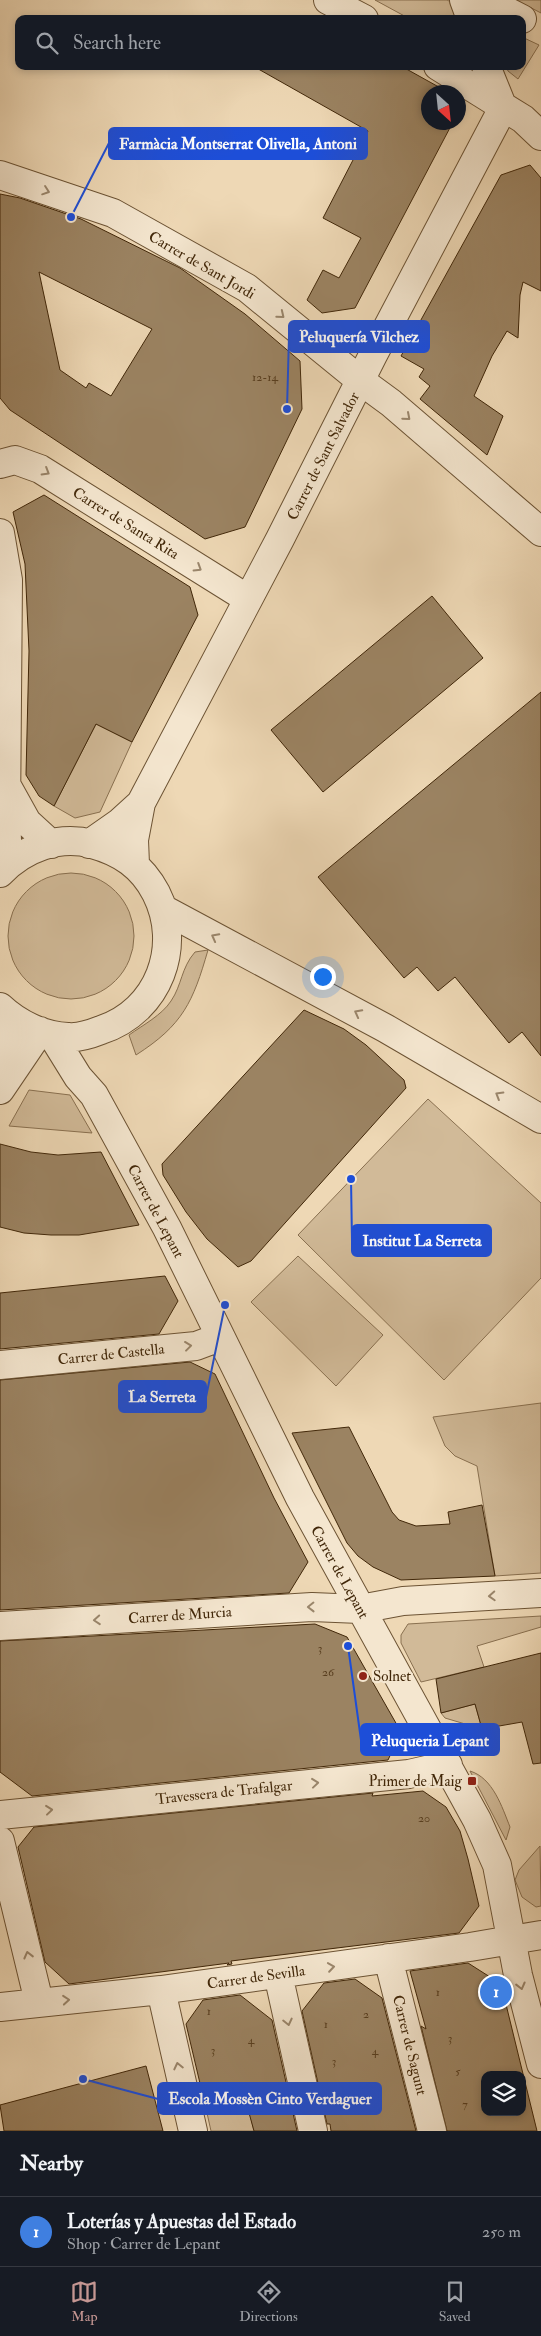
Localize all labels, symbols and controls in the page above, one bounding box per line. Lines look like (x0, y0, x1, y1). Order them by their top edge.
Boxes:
search box (15, 15, 526, 70)
icon: search (33, 29, 61, 57)
text: Search here (73, 31, 161, 55)
north arrow (421, 85, 466, 130)
callout: Farmàcia Montserrat Olivella, Antoni (109, 128, 367, 159)
text: Farmàcia Montserrat Olivella, Antoni (119, 134, 358, 154)
one-way arrow (41, 185, 50, 195)
street label: Carrer de Sant Jordi (144, 227, 259, 305)
one-way arrow (275, 310, 284, 318)
callout: Peluquería Vilchez (289, 321, 429, 352)
text: Peluquería Vilchez (299, 327, 419, 348)
house number: 12-14 (252, 370, 279, 385)
street label: Carrer de Sant Salvador (283, 389, 364, 523)
one-way arrow (402, 411, 411, 420)
one-way arrow (40, 466, 49, 476)
street label: Carrer de Santa Rita (69, 483, 183, 564)
one-way arrow (192, 562, 202, 571)
one-way arrow (211, 933, 220, 943)
your location (310, 964, 336, 990)
one-way arrow (355, 1009, 364, 1019)
one-way arrow (495, 1091, 504, 1101)
street label: Carrer de Lepant (122, 1161, 188, 1262)
callout: Institut La Serreta (352, 1225, 491, 1256)
text: Institut La Serreta (363, 1231, 482, 1251)
street label: Carrer de Castella (57, 1339, 166, 1370)
one-way arrow (184, 1341, 192, 1352)
callout: La Serreta (119, 1381, 206, 1412)
text: La Serreta (128, 1387, 196, 1407)
street label: Carrer de Lepant (305, 1522, 373, 1623)
one-way arrow (488, 1590, 496, 1601)
street label: Carrer de Murcia (128, 1602, 233, 1629)
one-way arrow (307, 1602, 314, 1612)
one-way arrow (92, 1615, 100, 1626)
house number: 3 (318, 1641, 322, 1656)
house number: 26 (322, 1665, 335, 1680)
place label: Solnet (373, 1667, 411, 1686)
marker: Solnet (357, 1670, 369, 1682)
callout: Peluqueria Lepant (361, 1724, 499, 1755)
text: Peluqueria Lepant (371, 1731, 490, 1752)
place label: Primer de Maig (368, 1772, 463, 1791)
marker: Primer de Maig (466, 1775, 478, 1787)
street label: Travessera de Trafalgar (155, 1776, 294, 1809)
one-way arrow (311, 1778, 319, 1789)
one-way arrow (45, 1805, 53, 1816)
house number: 20 (418, 1811, 430, 1826)
one-way arrow (23, 1950, 34, 1959)
street label: Carrer de Sevilla (206, 1961, 307, 1994)
one-way arrow (327, 1962, 336, 1972)
pin: 1 (480, 1973, 512, 2011)
one-way arrow (515, 1982, 526, 1991)
house number: 1 (436, 1985, 440, 2000)
street label: Carrer de Sagunt (388, 1993, 431, 2097)
one-way arrow (62, 1994, 70, 2005)
house number: 1 (207, 2004, 211, 2019)
house number: 2 (363, 2007, 369, 2022)
one-way arrow (282, 2017, 293, 2026)
house number: 1 (324, 2017, 328, 2032)
house number: 3 (448, 2031, 452, 2046)
house number: 4 (248, 2033, 255, 2048)
house number: 3 (211, 2043, 215, 2058)
house number: 4 (372, 2044, 379, 2059)
house number: 3 (332, 2054, 336, 2069)
one-way arrow (173, 2062, 184, 2071)
house number: 5 (455, 2064, 461, 2079)
map controls (481, 2071, 526, 2116)
button: layers (481, 2071, 526, 2116)
callout: Escola Mossèn Cinto Verdaguer (158, 2083, 381, 2114)
text: Escola Mossèn Cinto Verdaguer (168, 2089, 373, 2110)
house number: 7 (462, 2097, 468, 2112)
text: Nearby (20, 2150, 83, 2177)
text: Loterías y Apuestas del Estado (67, 2210, 296, 2234)
text: 1 (33, 2222, 39, 2242)
text: 250 m (482, 2222, 521, 2242)
text: Shop · Carrer de Lepant (67, 2234, 220, 2254)
tab: Map (70, 2278, 98, 2325)
tab: Directions (239, 2278, 298, 2325)
tab: Saved (439, 2278, 471, 2325)

